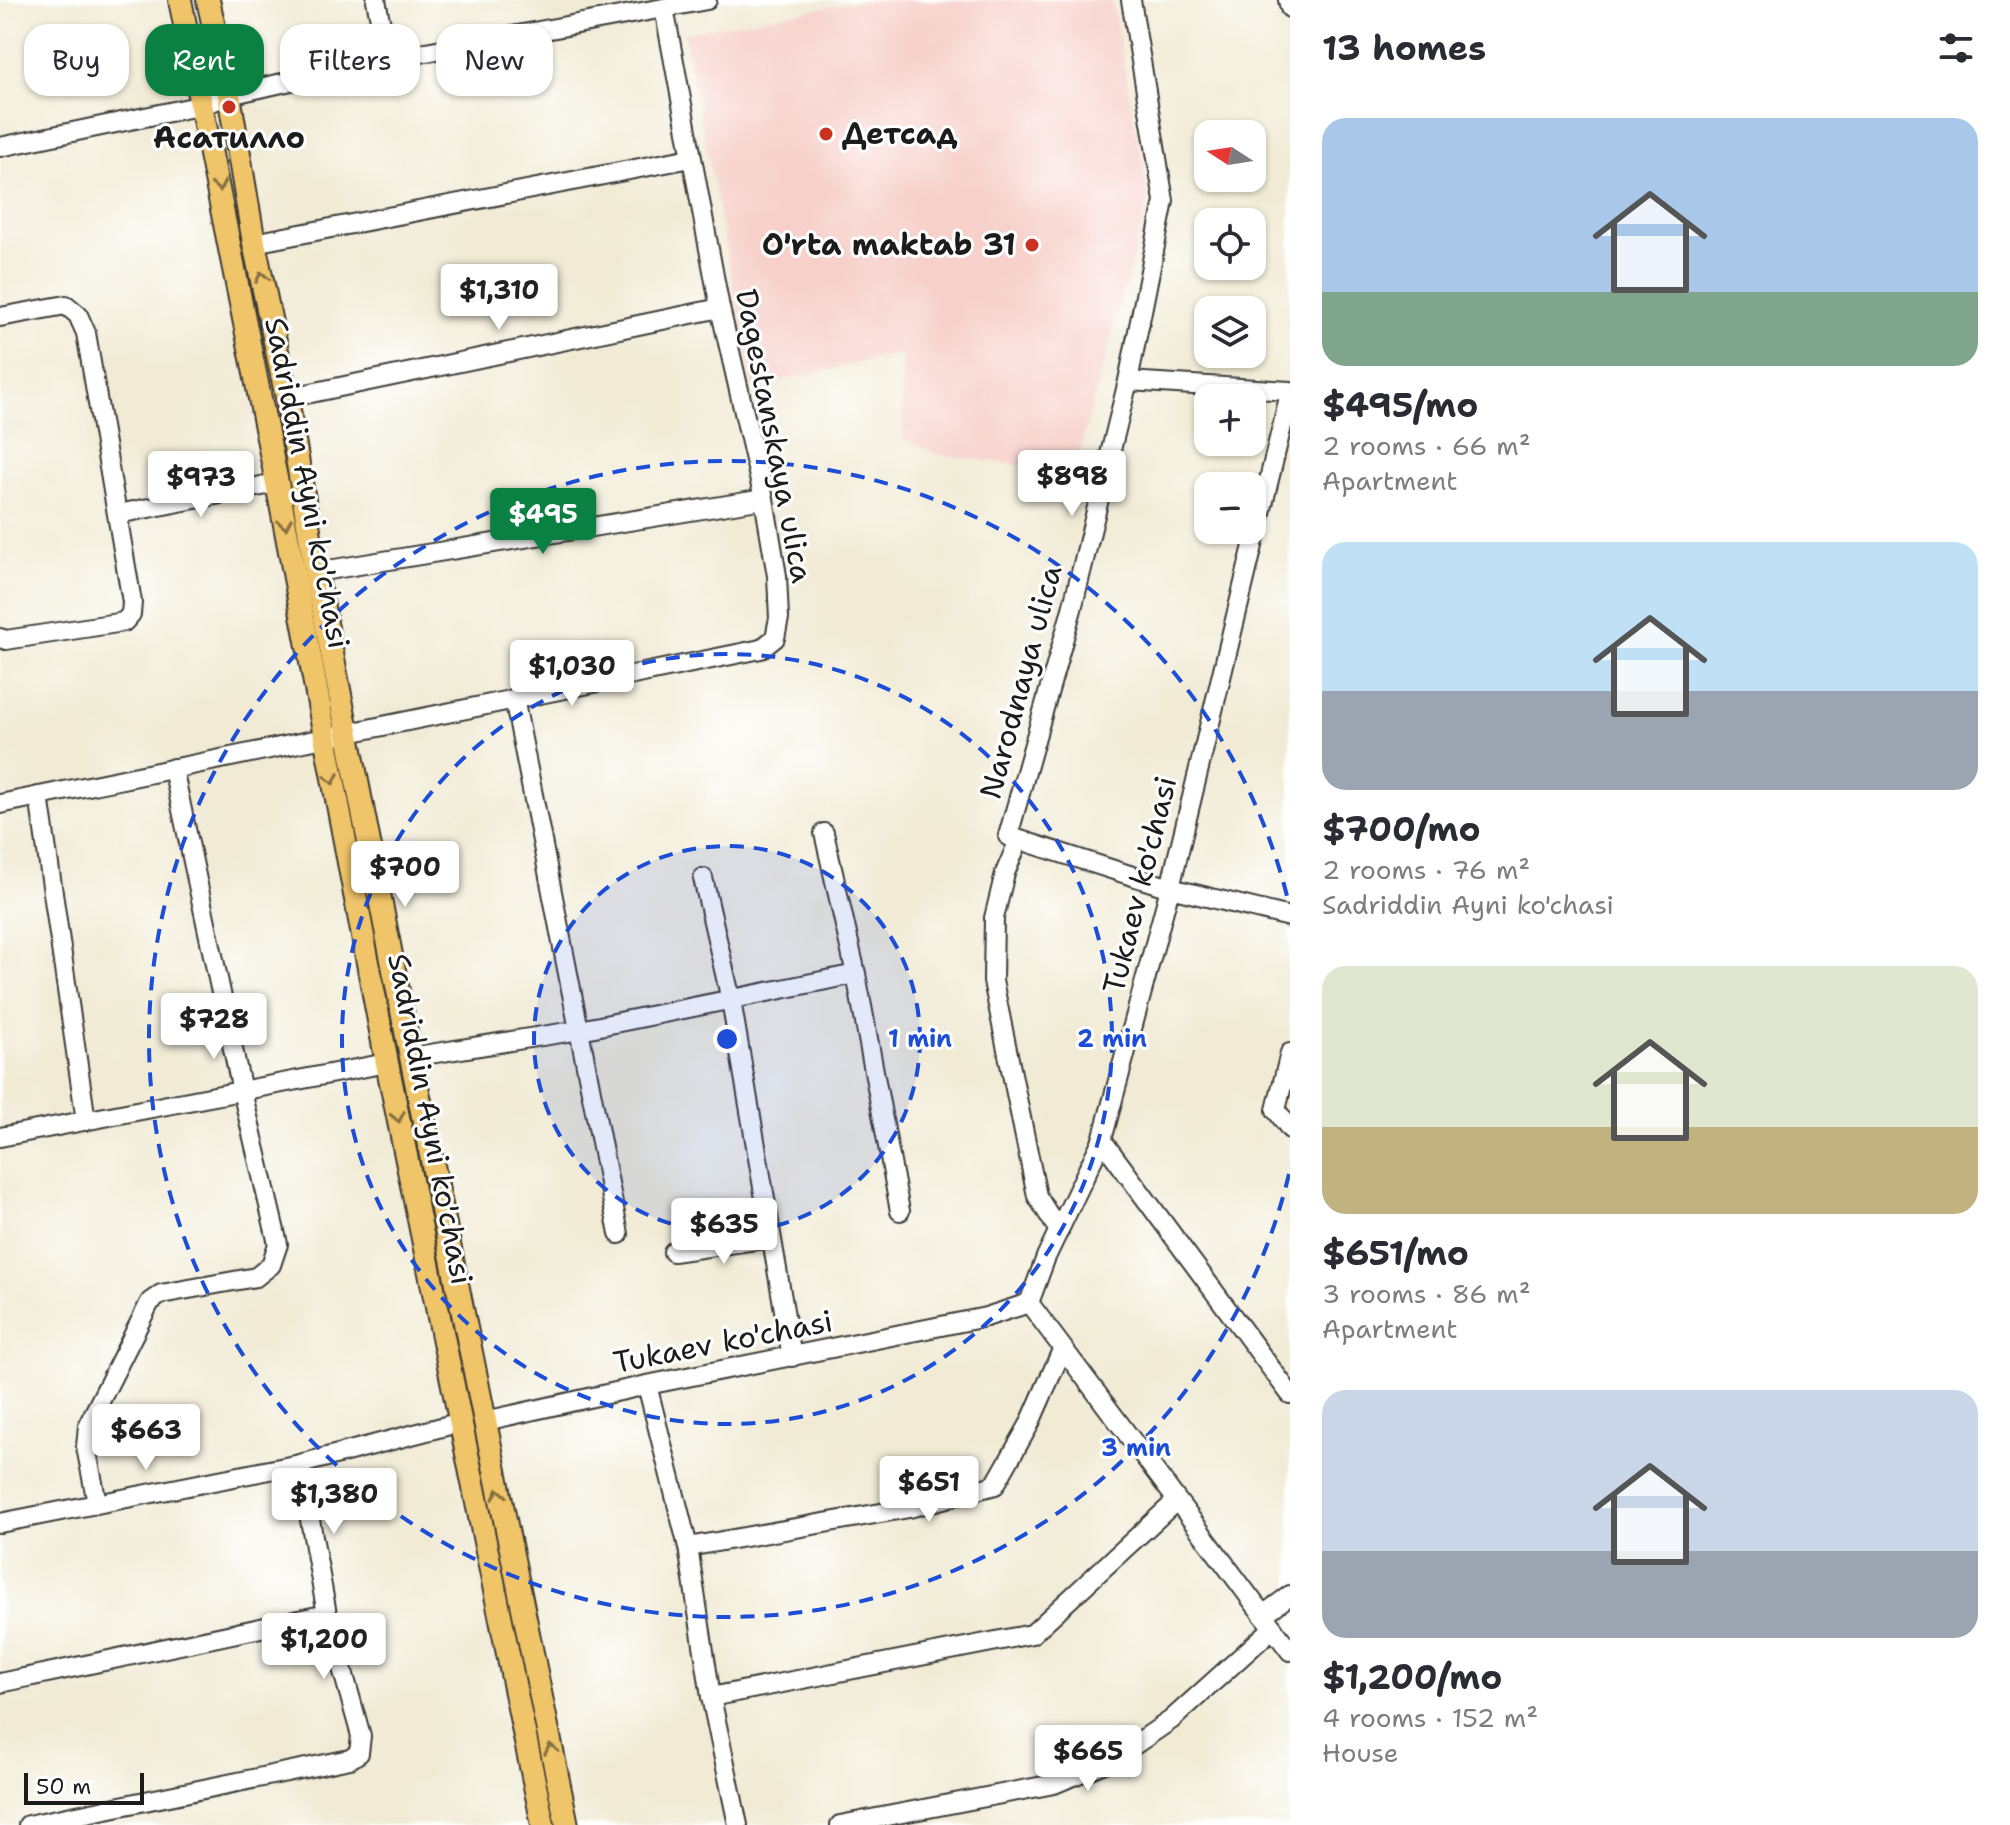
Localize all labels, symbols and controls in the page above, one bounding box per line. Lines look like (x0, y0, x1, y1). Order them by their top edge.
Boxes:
chip: Buy (24, 24, 129, 96)
chip: Rent (145, 24, 264, 96)
chip: Filters (280, 24, 420, 96)
chip: New (436, 24, 553, 96)
text: 13 homes (1322, 25, 1486, 71)
icon: filters (1934, 26, 1978, 70)
marker: Асатилло (220, 98, 238, 116)
place label: Детсад (842, 113, 957, 154)
place label: Асатилло (153, 117, 305, 158)
north arrow (1194, 120, 1266, 192)
map controls (1194, 120, 1266, 544)
marker: Детсад (817, 125, 835, 143)
icon: home (1578, 170, 1722, 314)
one-way arrow (210, 179, 227, 192)
button: locate (1194, 208, 1266, 280)
place label: O'rta maktab 31 (762, 224, 1016, 265)
marker: O'rta maktab 31 (1023, 236, 1041, 254)
pin: $1,310 (434, 264, 564, 332)
one-way arrow (254, 270, 271, 284)
text: $1,310 (459, 272, 539, 307)
street label: Dagestanskaya ulica (726, 286, 823, 587)
button: layers (1194, 296, 1266, 368)
street label: Sadriddin Ayni ko'chasi (255, 314, 360, 652)
text: $495/mo (1322, 382, 1478, 428)
button: + (1194, 384, 1266, 456)
text: 2 rooms · 66 m² (1322, 428, 1531, 463)
pin: $898 (1025, 450, 1119, 518)
pin: $973 (154, 451, 248, 519)
text: $898 (1036, 458, 1108, 493)
text: $973 (166, 459, 236, 494)
text: Apartment (1322, 463, 1458, 498)
button: − (1194, 472, 1266, 544)
pin: $495 (496, 488, 590, 556)
text: $495 (508, 496, 578, 531)
one-way arrow (275, 517, 292, 530)
street label: Narodnaya ulica (970, 560, 1072, 803)
icon: home (1578, 594, 1722, 738)
pin: $1,030 (507, 640, 637, 708)
text: $1,030 (528, 648, 616, 683)
one-way arrow (323, 772, 340, 786)
street label: Tukaev ko'chasi (1093, 772, 1186, 998)
text: $700/mo (1322, 806, 1481, 852)
pin: $700 (358, 841, 452, 909)
text: $700 (369, 849, 441, 884)
text: 2 rooms · 76 m² (1322, 852, 1530, 887)
text: Sadriddin Ayni ko'chasi (1322, 887, 1614, 922)
street label: Sadriddin Ayni ko'chasi (378, 950, 483, 1288)
pin: $728 (167, 993, 261, 1061)
text: $728 (179, 1001, 249, 1036)
icon: home (1578, 1018, 1722, 1162)
text: 1 min (888, 1023, 952, 1055)
text: 2 min (1077, 1023, 1147, 1055)
centre of rings (713, 1025, 741, 1053)
one-way arrow (389, 1110, 406, 1123)
pin: $635 (677, 1198, 771, 1266)
text: $635 (689, 1206, 759, 1241)
text: $651/mo (1322, 1230, 1469, 1276)
text: 3 rooms · 86 m² (1322, 1276, 1531, 1311)
street label: Tukaev ko'chasi (610, 1300, 836, 1383)
text: Apartment (1322, 1311, 1458, 1346)
pin: $663 (99, 1404, 193, 1472)
text: $663 (110, 1412, 182, 1447)
text: 3 min (1101, 1432, 1171, 1464)
icon: home (1578, 1442, 1722, 1586)
pin: $651 (882, 1456, 976, 1524)
text: $651 (898, 1464, 960, 1499)
pin: $1,380 (269, 1468, 399, 1536)
text: $1,380 (290, 1476, 378, 1511)
one-way arrow (491, 1488, 508, 1501)
pin: $1,200 (259, 1613, 389, 1681)
text: $1,200 (280, 1621, 368, 1656)
text: $1,200/mo (1322, 1654, 1502, 1700)
text: 4 rooms · 152 m² (1322, 1700, 1538, 1735)
pin: $665 (1041, 1725, 1135, 1793)
text: $665 (1053, 1733, 1123, 1768)
text: House (1322, 1735, 1398, 1770)
one-way arrow (543, 1742, 560, 1756)
scale bar (24, 1769, 144, 1805)
text: 50 m (36, 1772, 91, 1801)

